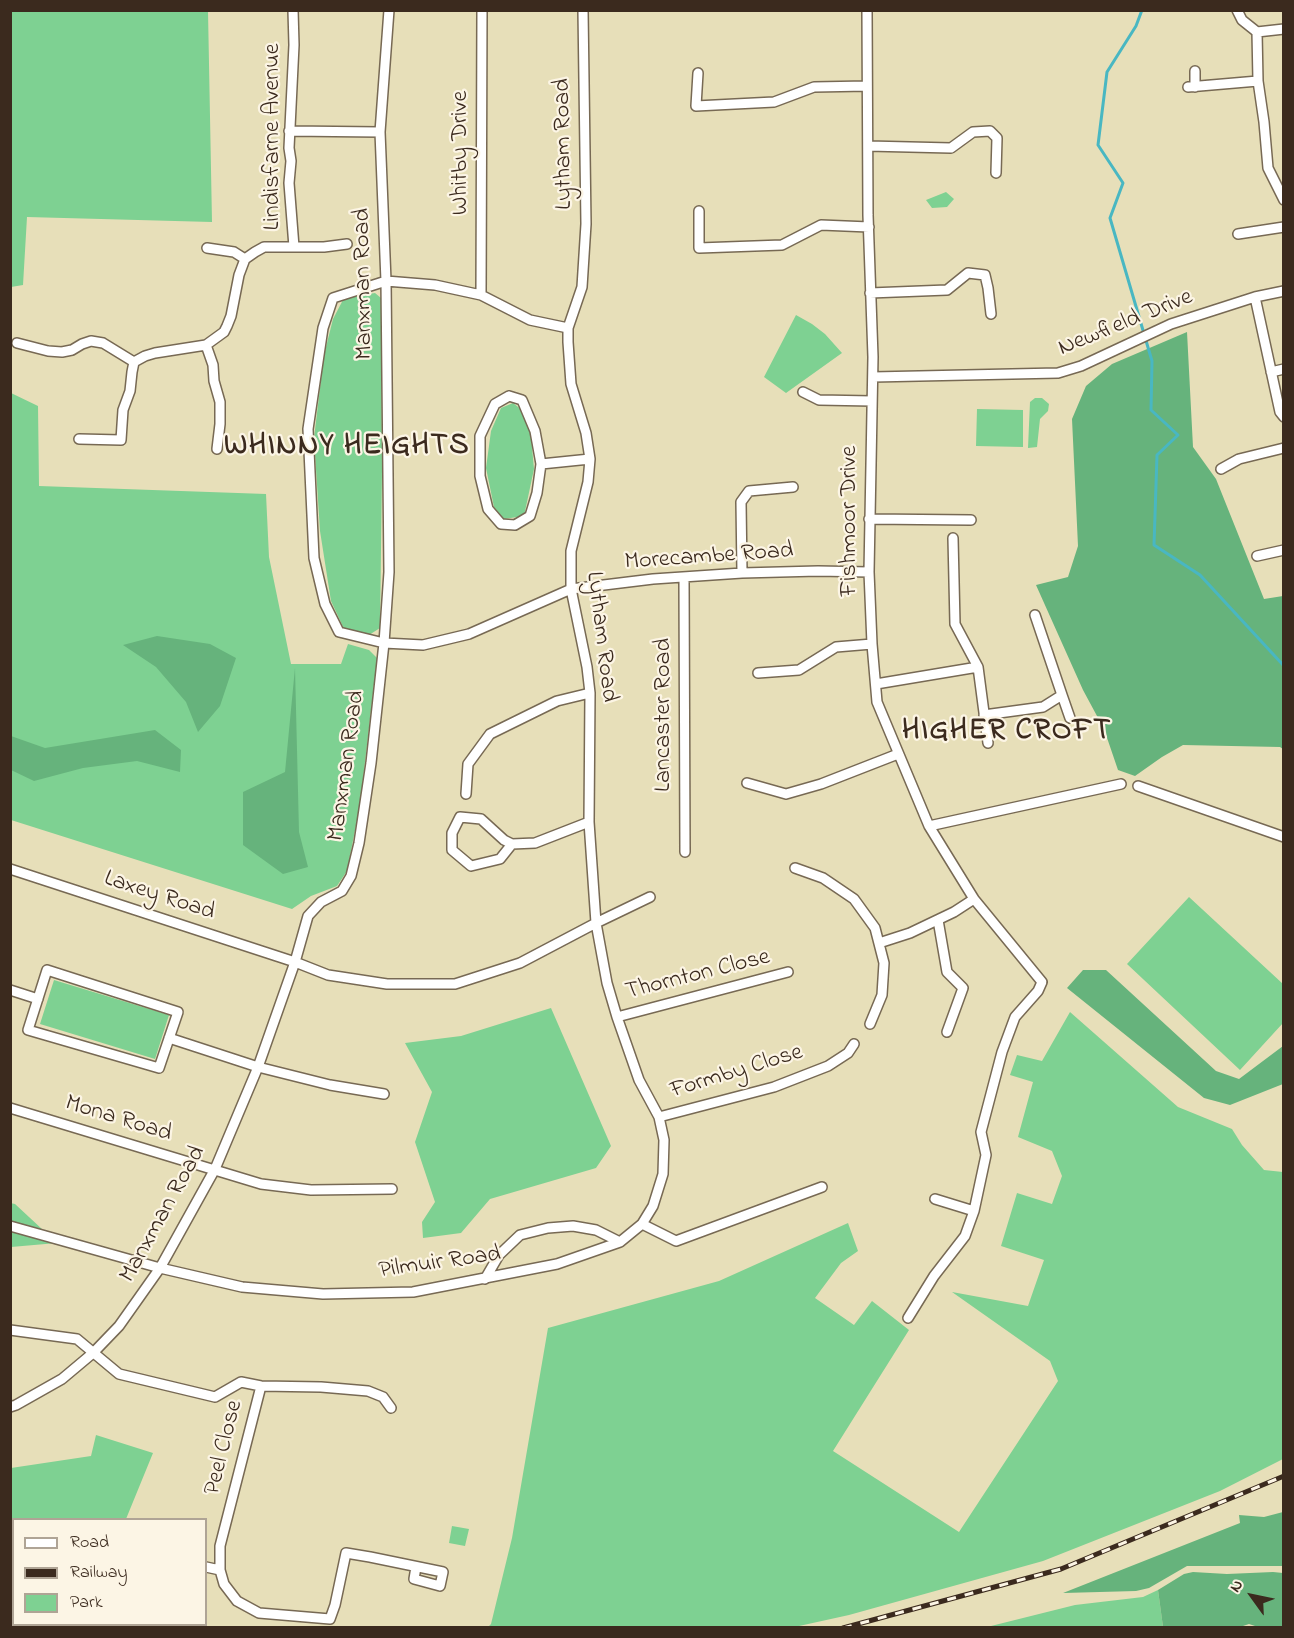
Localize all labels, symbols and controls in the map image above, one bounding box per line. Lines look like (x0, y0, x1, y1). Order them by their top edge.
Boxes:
street label: Lindisfarne Avenue (260, 44, 288, 230)
street label: Lytham Road (549, 78, 581, 210)
street label: Whitby Drive (448, 91, 476, 215)
street label: Manxman Road (349, 208, 381, 360)
street label: Newfield Drive (1055, 284, 1197, 364)
district label: WHINNY HEIGHTS (224, 430, 470, 466)
street label: Fishmoor Drive (837, 446, 865, 596)
street label: Morecambe Road (624, 538, 794, 578)
street label: Lytham Road (578, 570, 622, 704)
street label: Lancaster Road (651, 638, 679, 792)
street label: Manxman Road (323, 689, 373, 843)
district label: HIGHER CROFT (902, 715, 1112, 751)
street label: Laxey Road (100, 866, 218, 928)
street label: Thornton Close (623, 944, 773, 1008)
street label: Formby Close (667, 1039, 807, 1107)
street label: Mona Road (61, 1090, 175, 1150)
street label: Manxman Road (115, 1142, 213, 1288)
street label: Pilmuir Road (377, 1241, 503, 1287)
street label: Peel Close (199, 1398, 251, 1498)
legend (12, 1518, 207, 1626)
text: Road (70, 1530, 109, 1556)
text: Railway (70, 1560, 127, 1586)
north arrow (1222, 1566, 1282, 1626)
text: N (1224, 1575, 1250, 1597)
text: Park (70, 1590, 103, 1616)

